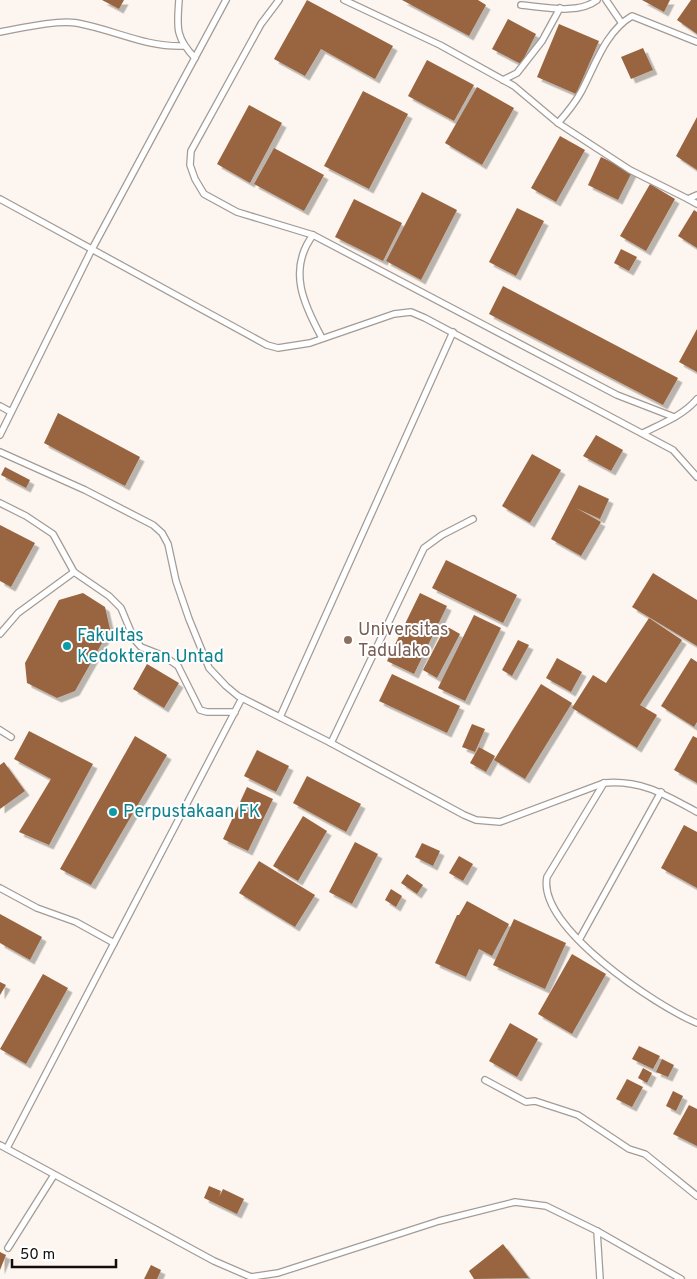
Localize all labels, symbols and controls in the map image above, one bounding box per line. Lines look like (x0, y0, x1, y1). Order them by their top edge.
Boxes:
place label: Universitas Tadulako (358, 619, 448, 663)
place label: Fakultas Kedokteran Untad (77, 625, 224, 669)
marker: Universitas Tadulako (342, 634, 354, 646)
marker: Fakultas Kedokteran Untad (61, 640, 73, 652)
place label: Perpustakaan FK (123, 801, 261, 824)
marker: Perpustakaan FK (107, 806, 119, 818)
scale bar (12, 1236, 116, 1268)
text: 50 m (20, 1246, 55, 1265)

